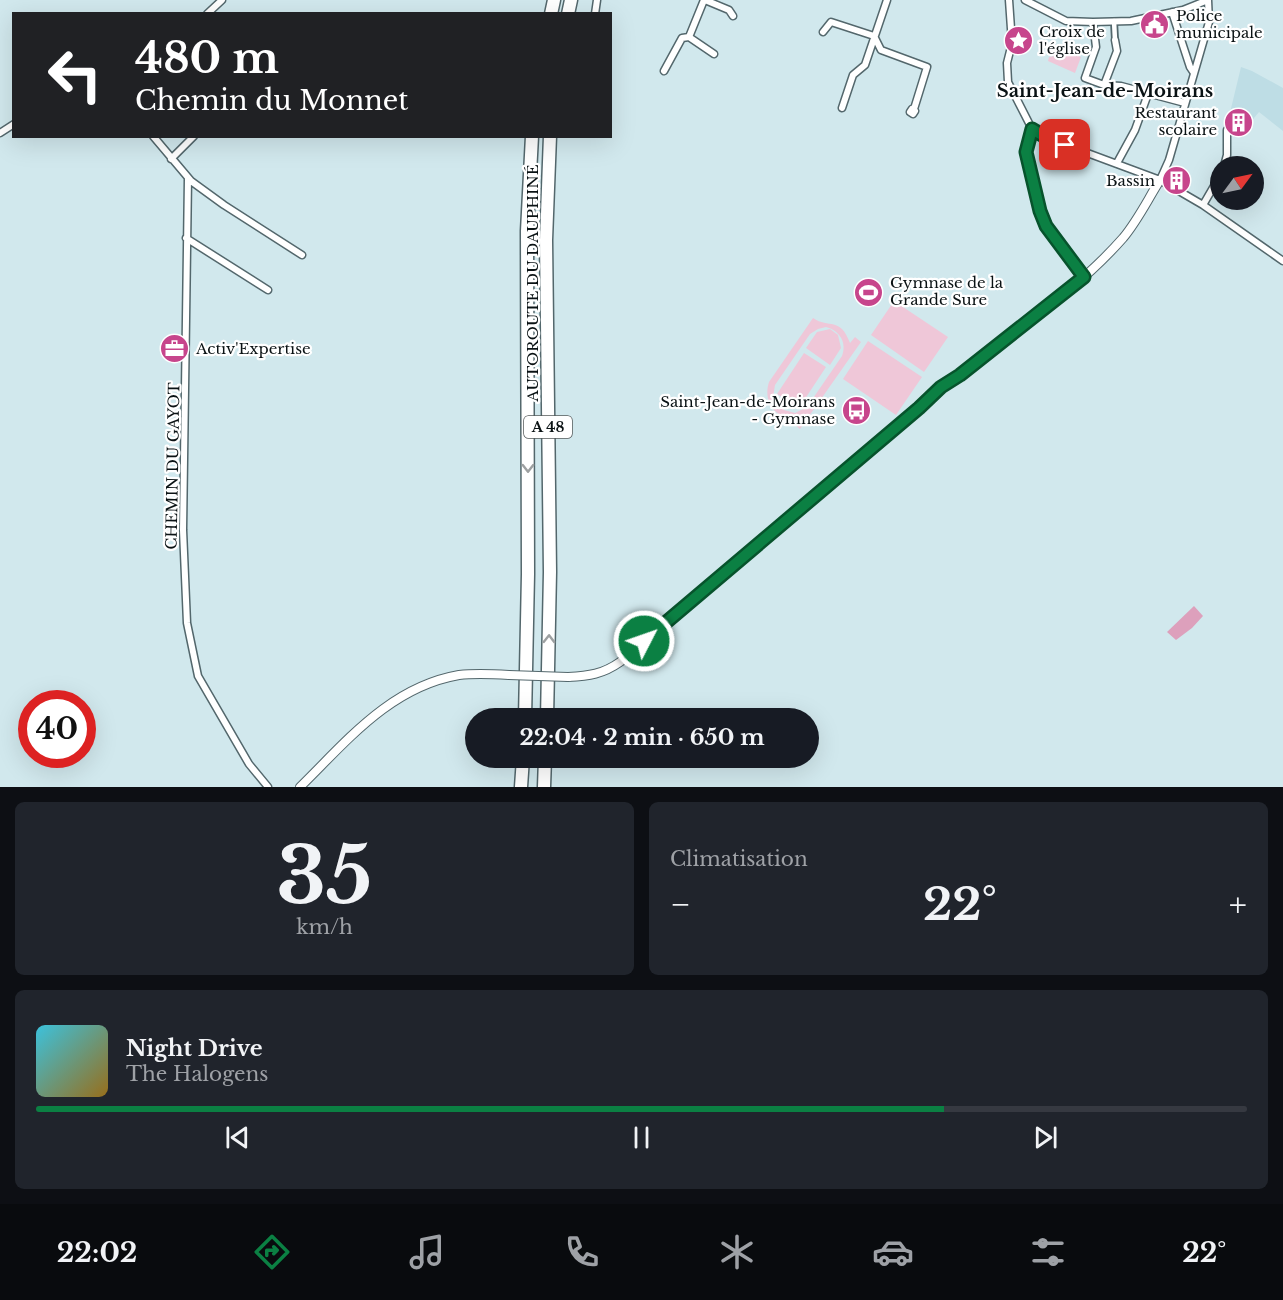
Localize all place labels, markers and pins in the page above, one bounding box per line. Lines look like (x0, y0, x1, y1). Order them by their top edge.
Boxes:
place label: Police municipale (1176, 6, 1263, 42)
public building icon: Police municipale (1139, 9, 1171, 41)
place label: Croix de l'église (1039, 22, 1105, 58)
place icon: Croix de l'église (1002, 25, 1034, 57)
place label: Restaurant scolaire (1134, 103, 1217, 139)
building icon: Restaurant scolaire (1222, 106, 1254, 138)
pin (1039, 119, 1090, 170)
building icon: Bassin (1160, 165, 1192, 197)
place label: Bassin (1106, 171, 1155, 190)
place label: Gymnase de la Grande Sure (890, 273, 1004, 309)
sports icon: Gymnase de la Grande Sure (853, 276, 885, 308)
office icon: Activ'Expertise (159, 333, 191, 365)
place label: Activ'Expertise (195, 339, 311, 358)
place label: Saint-Jean-de-Moirans - Gymnase (660, 392, 835, 428)
bus stop icon: Saint-Jean-de-Moirans - Gymnase (840, 395, 872, 427)

